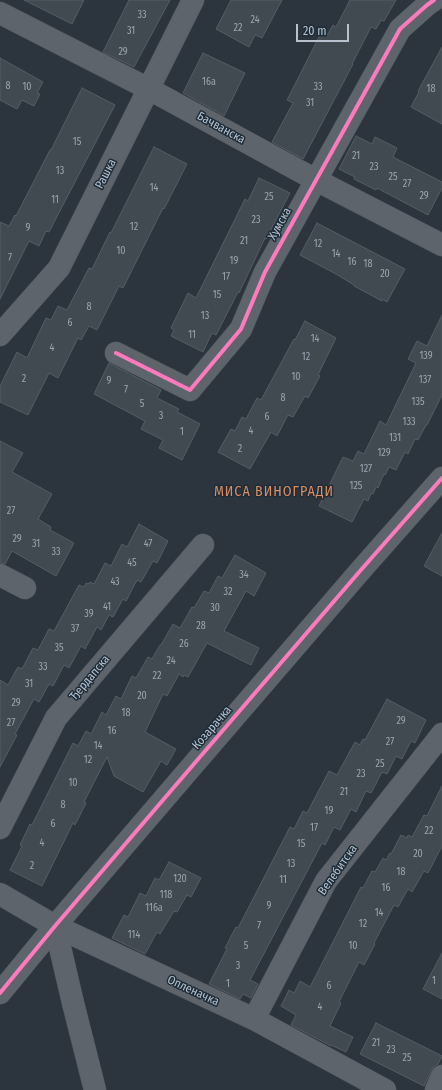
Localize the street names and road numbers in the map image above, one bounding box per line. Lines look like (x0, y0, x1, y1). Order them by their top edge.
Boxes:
street label: Бачванска (194, 109, 248, 147)
street label: Рашка (92, 157, 120, 191)
street label: Хумска (265, 205, 295, 243)
street label: Ђердапска (67, 652, 113, 704)
street label: Козарачка (189, 703, 235, 753)
street label: Велебитска (315, 842, 361, 898)
street label: Опленачка (165, 973, 221, 1009)

